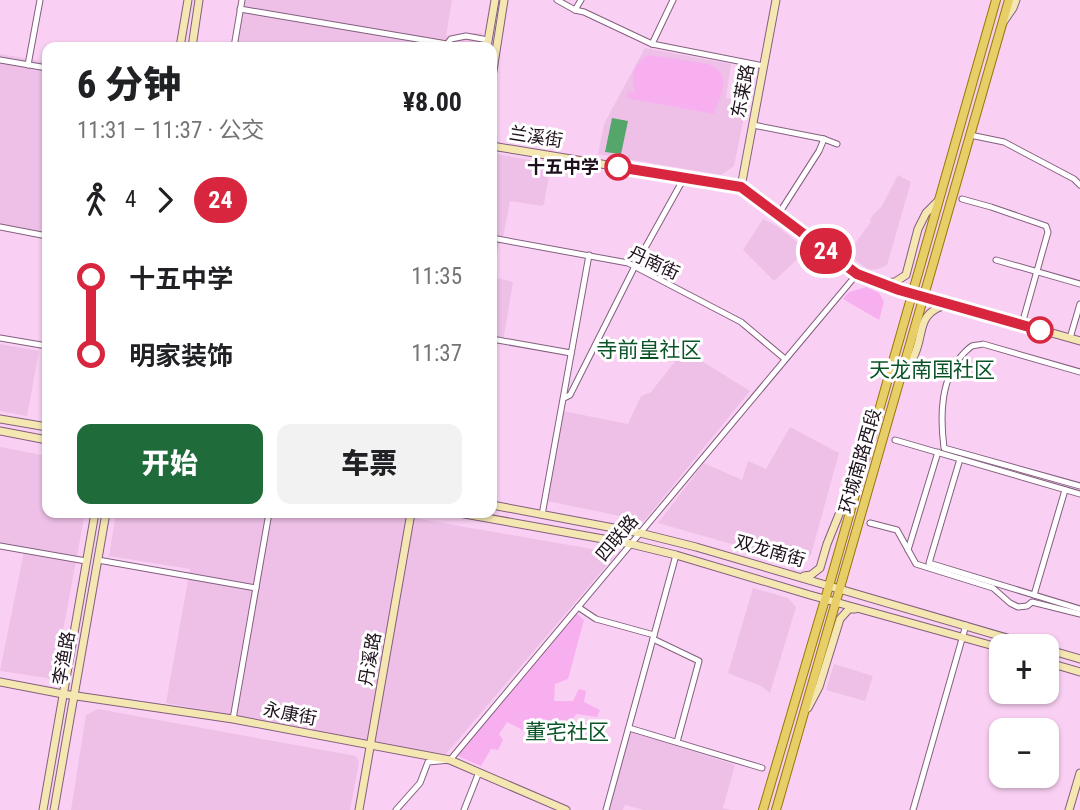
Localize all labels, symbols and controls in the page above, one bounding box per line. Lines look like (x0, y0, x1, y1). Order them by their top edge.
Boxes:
street label: 东莱路 (727, 62, 758, 119)
text: 6 分钟 (77, 63, 181, 107)
text: ¥8.00 (403, 87, 462, 117)
text: 11:31 – 11:37 · 公交 (77, 117, 264, 144)
street label: 兰溪街 (508, 122, 564, 151)
marker: 十五中学 (605, 154, 631, 180)
place label: 十五中学 (527, 156, 599, 177)
icon: walk (77, 181, 115, 219)
icon: forward (146, 181, 184, 219)
text: 4 (125, 186, 136, 213)
text: 24 (208, 186, 233, 214)
line badge: 24 (794, 228, 858, 274)
text: 24 (814, 237, 838, 265)
street label: 丹南街 (625, 242, 683, 283)
text: 11:35 (411, 263, 462, 290)
text: 十五中学 (129, 264, 233, 294)
unlabelled marker (1027, 317, 1053, 343)
district label: 寺前皇社区 (597, 338, 702, 362)
text: 11:37 (411, 340, 462, 367)
text: 明家装饰 (129, 341, 233, 371)
district label: 天龙南国社区 (869, 358, 995, 382)
street label: 环城南路西段 (835, 406, 884, 516)
button: 开始 (77, 424, 263, 504)
button: 车票 (277, 424, 462, 504)
street label: 四联路 (591, 510, 642, 565)
street label: 双龙南街 (733, 531, 808, 571)
street label: 李渔路 (48, 630, 79, 686)
street label: 丹溪路 (354, 631, 385, 687)
map controls (989, 634, 1059, 788)
button: + (989, 634, 1059, 704)
street label: 永康街 (262, 698, 319, 729)
button: − (989, 718, 1059, 788)
district label: 董宅社区 (525, 720, 609, 744)

